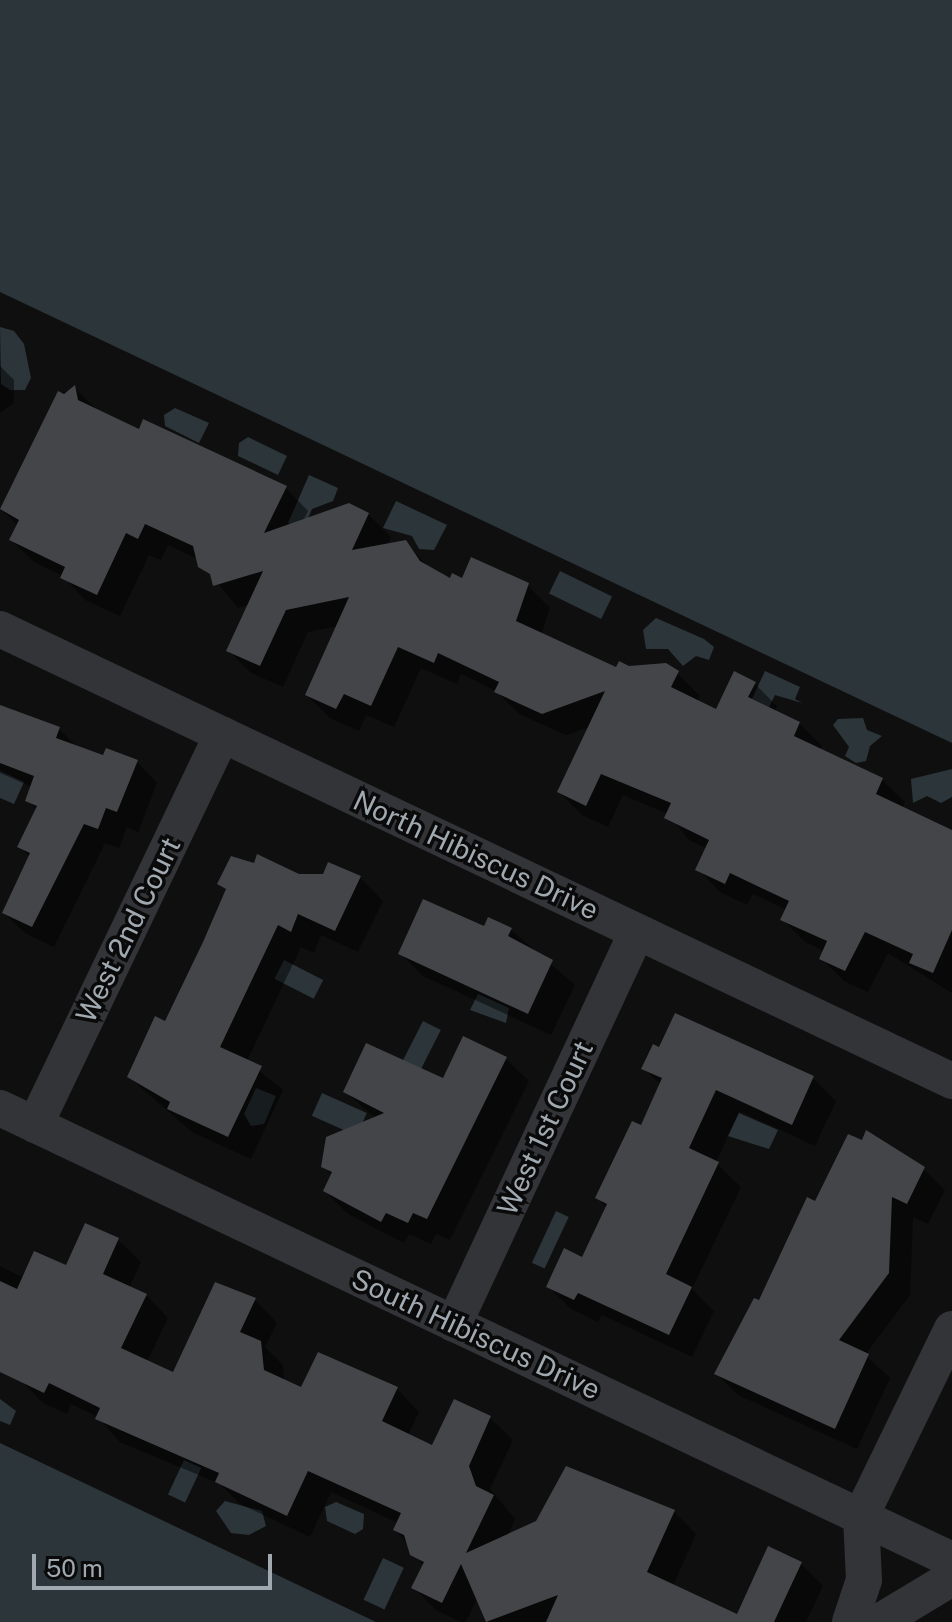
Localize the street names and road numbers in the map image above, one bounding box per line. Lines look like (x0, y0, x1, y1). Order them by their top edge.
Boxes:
street label: North Hibiscus Drive (348, 783, 604, 927)
street label: West 2nd Court (69, 832, 187, 1028)
street label: West 1st Court (490, 1035, 600, 1221)
street label: South Hibiscus Drive (346, 1262, 606, 1406)

